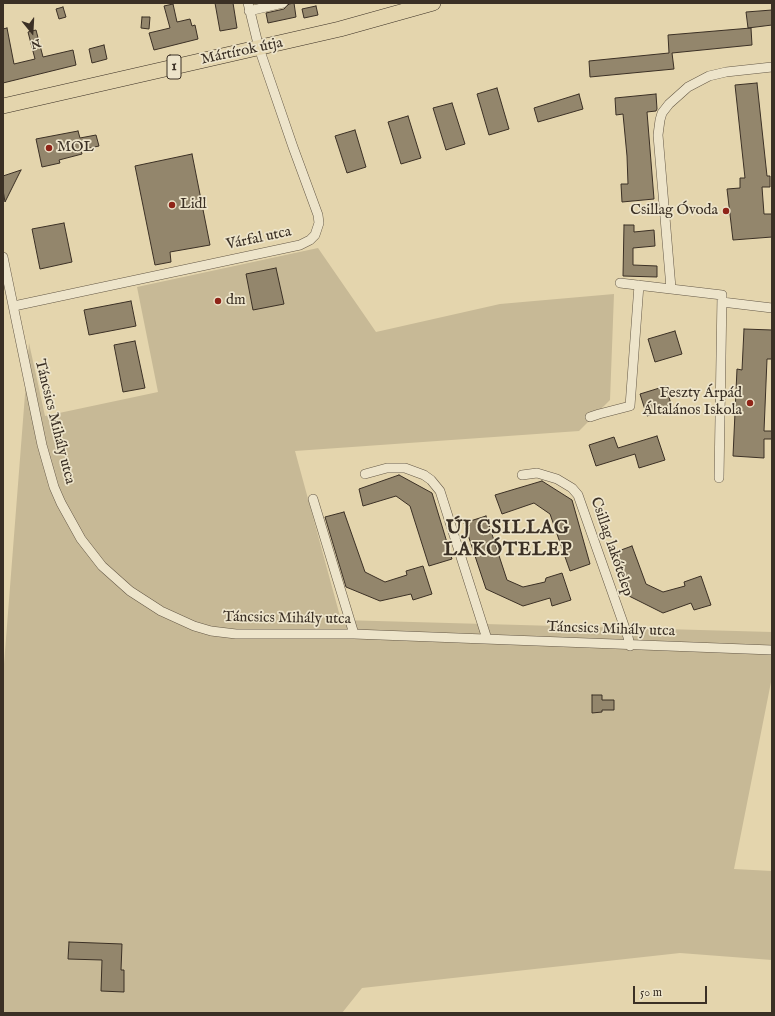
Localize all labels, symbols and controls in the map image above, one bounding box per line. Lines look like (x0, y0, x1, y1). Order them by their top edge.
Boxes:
north arrow (12, 12, 52, 52)
text: N (29, 35, 42, 52)
street label: Mártírok útja (200, 35, 284, 69)
road number: 1 (167, 55, 181, 79)
place label: MOL (57, 139, 94, 157)
marker: MOL (44, 143, 54, 153)
place label: Lidl (180, 196, 207, 214)
marker: Lidl (167, 200, 177, 210)
place label: Csillag Óvoda (630, 202, 718, 220)
marker: Csillag Óvoda (721, 206, 731, 216)
street label: Várfal utca (225, 223, 293, 255)
place label: dm (226, 292, 246, 310)
marker: dm (213, 296, 223, 306)
street label: Táncsics Mihály utca (30, 358, 78, 486)
place label: Feszty Árpád Általános Iskola (643, 385, 742, 420)
marker: Feszty Árpád Általános Iskola (745, 398, 755, 408)
street label: Csillag lakótelep (586, 495, 636, 599)
district label: ÚJ CSILLAG LAKÓTELEP (443, 518, 573, 562)
street label: Táncsics Mihály utca (223, 609, 351, 629)
street label: Táncsics Mihály utca (547, 619, 675, 641)
scale bar (635, 978, 709, 1004)
text: 50 m (640, 985, 662, 1000)

